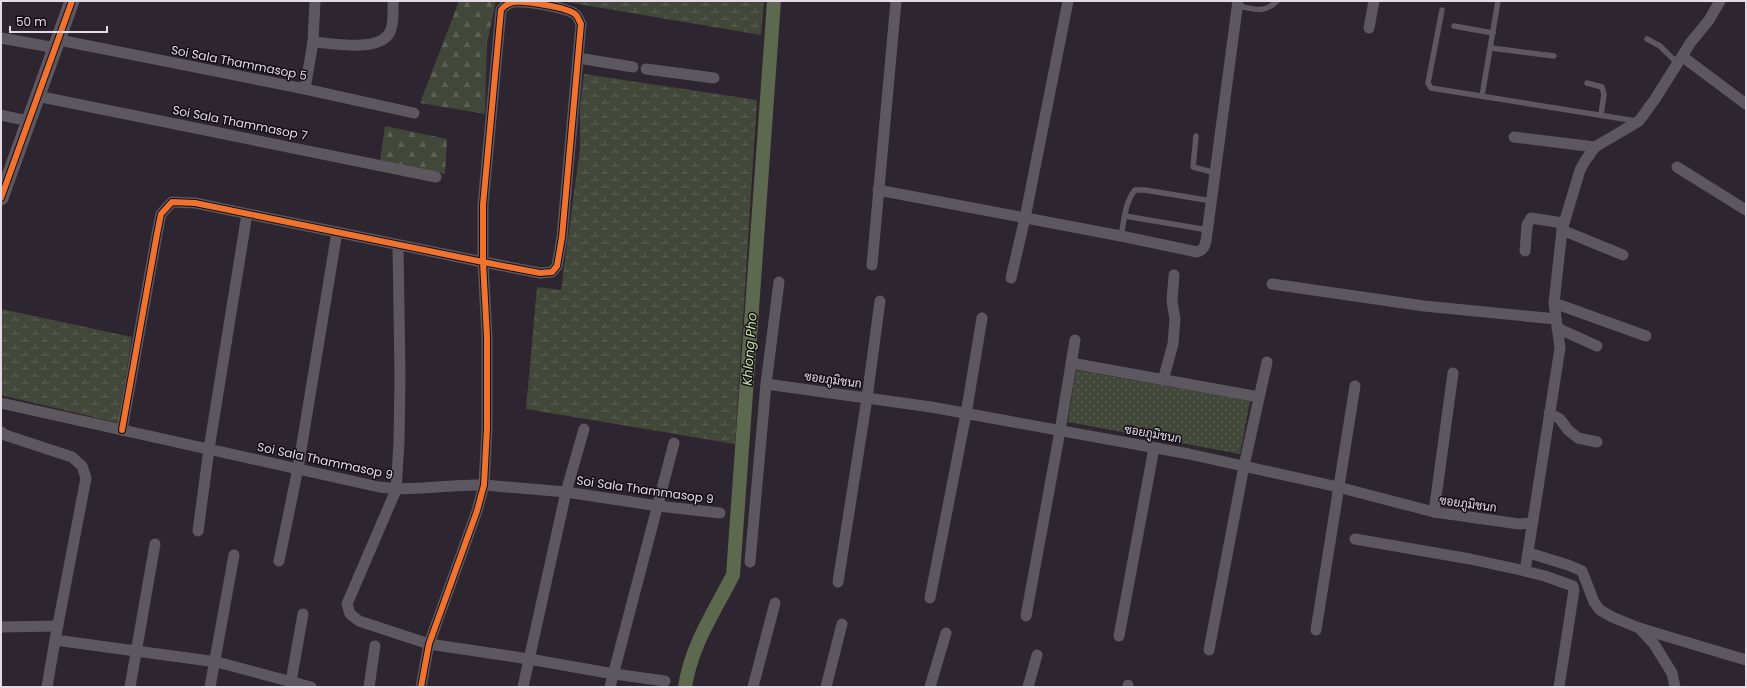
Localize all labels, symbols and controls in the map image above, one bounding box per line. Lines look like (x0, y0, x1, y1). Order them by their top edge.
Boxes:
scale bar (10, 8, 107, 34)
text: 50 m (16, 13, 47, 30)
street label: Soi Sala Thammasop 5 (170, 41, 309, 84)
street label: Soi Sala Thammasop 7 (171, 101, 310, 144)
water label: Khlong Pho (737, 312, 762, 386)
street label: ซอยภูมิชนก (803, 367, 863, 392)
street label: ซอยภูมิชนก (1123, 420, 1183, 447)
street label: Soi Sala Thammasop 9 (256, 438, 394, 483)
street label: Soi Sala Thammasop 9 (575, 471, 715, 508)
street label: ซอยภูมิชนก (1438, 491, 1498, 516)

